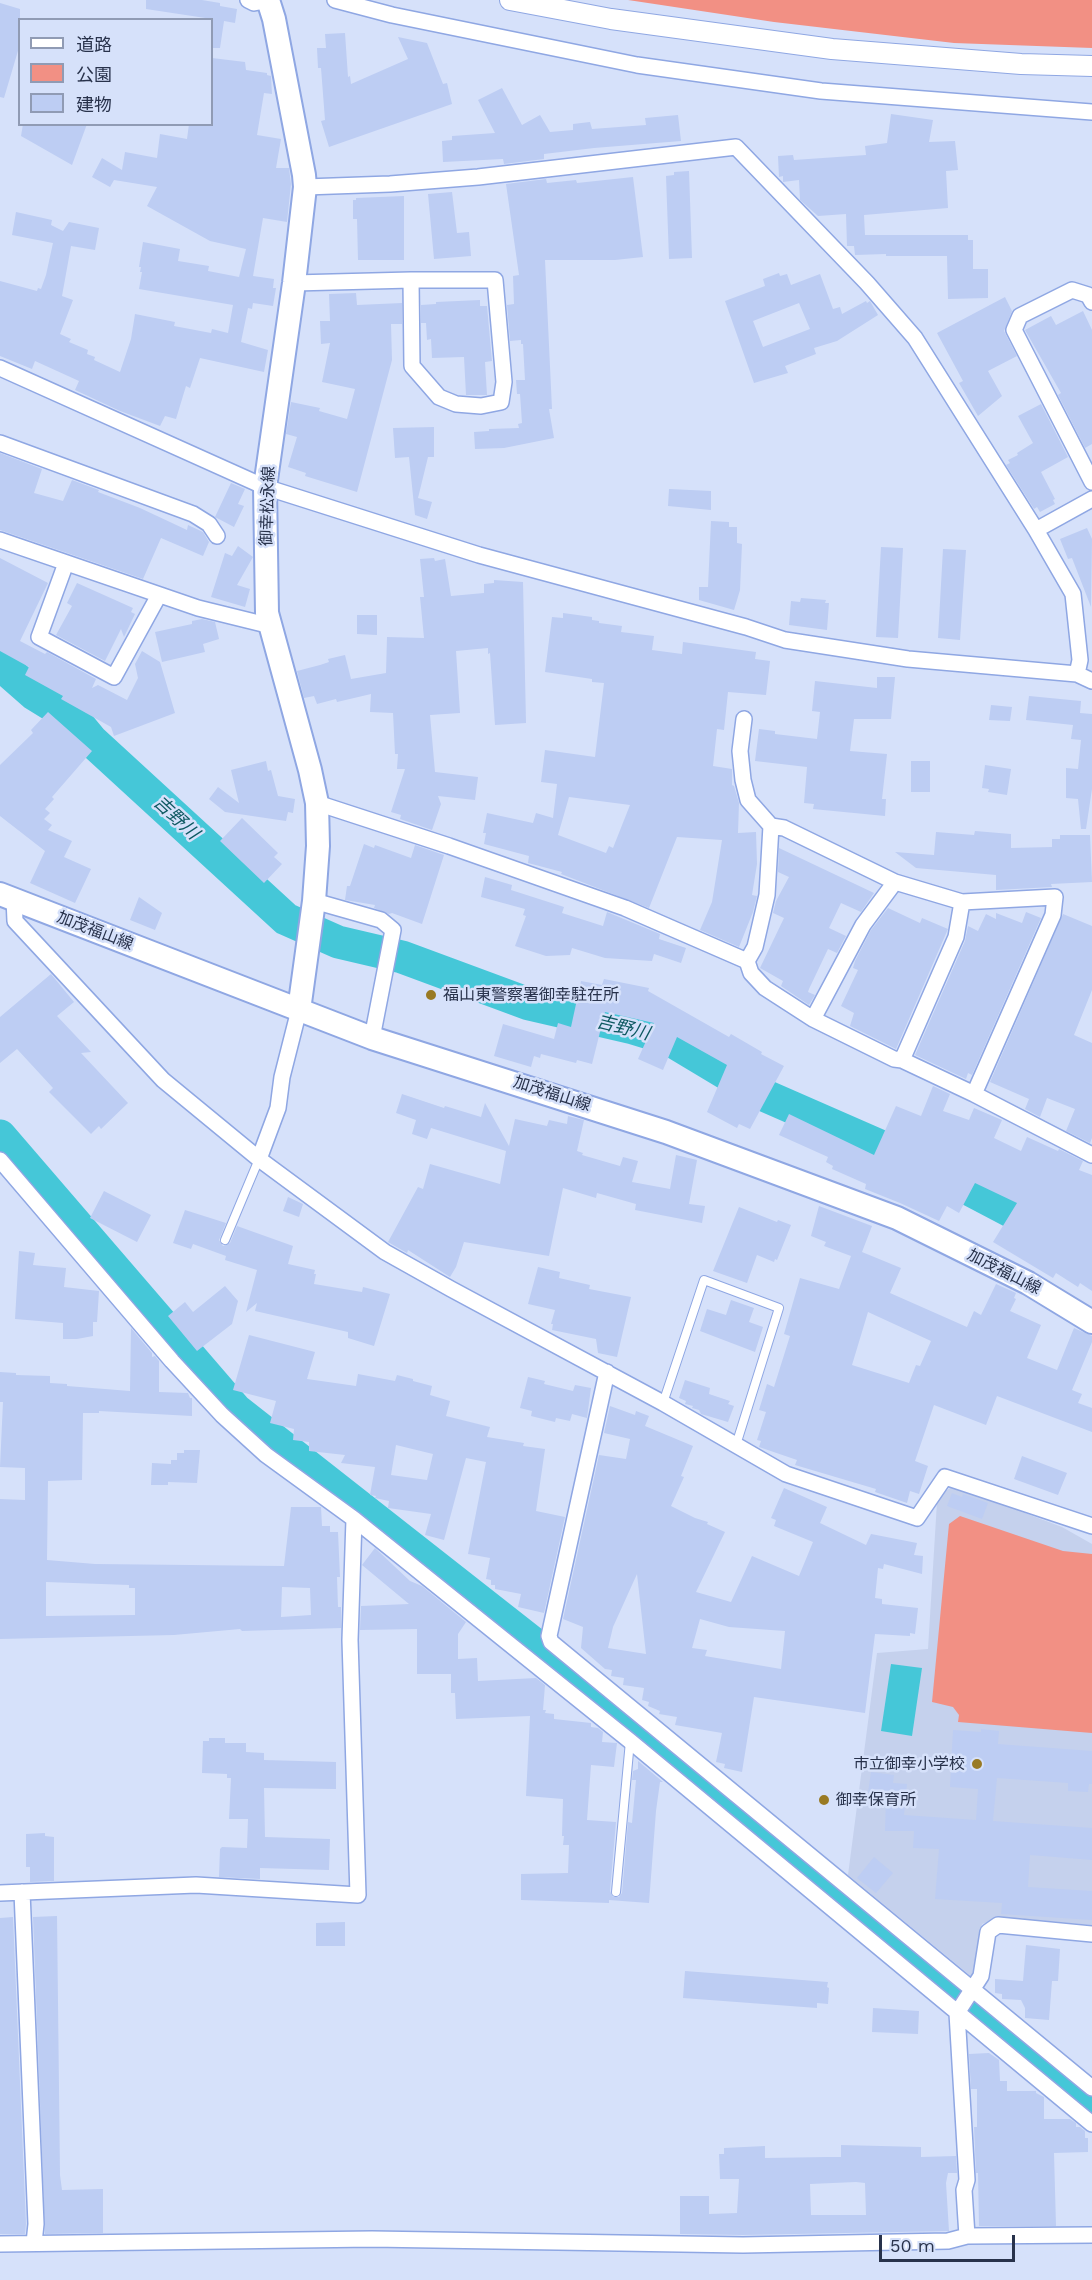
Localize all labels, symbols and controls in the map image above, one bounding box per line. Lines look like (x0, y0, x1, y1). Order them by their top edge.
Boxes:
legend (18, 18, 213, 126)
text: 道路 (76, 34, 112, 55)
text: 公園 (76, 64, 112, 85)
text: 建物 (76, 94, 112, 115)
street label: 御幸松永線 (257, 466, 279, 546)
water label: 吉野川 (149, 792, 203, 844)
street label: 加茂福山線 (54, 908, 136, 954)
place label: 福山東警察署御幸駐在所 (443, 985, 619, 1005)
marker: 福山東警察署御幸駐在所 (424, 988, 438, 1002)
water label: 吉野川 (594, 1011, 652, 1045)
street label: 加茂福山線 (511, 1073, 593, 1115)
street label: 加茂福山線 (964, 1245, 1044, 1299)
place label: 市立御幸小学校 (853, 1754, 965, 1774)
marker: 市立御幸小学校 (970, 1757, 984, 1771)
place label: 御幸保育所 (836, 1790, 916, 1810)
marker: 御幸保育所 (817, 1793, 831, 1807)
scale bar (882, 2223, 1018, 2261)
text: 50 m (890, 2235, 935, 2256)

